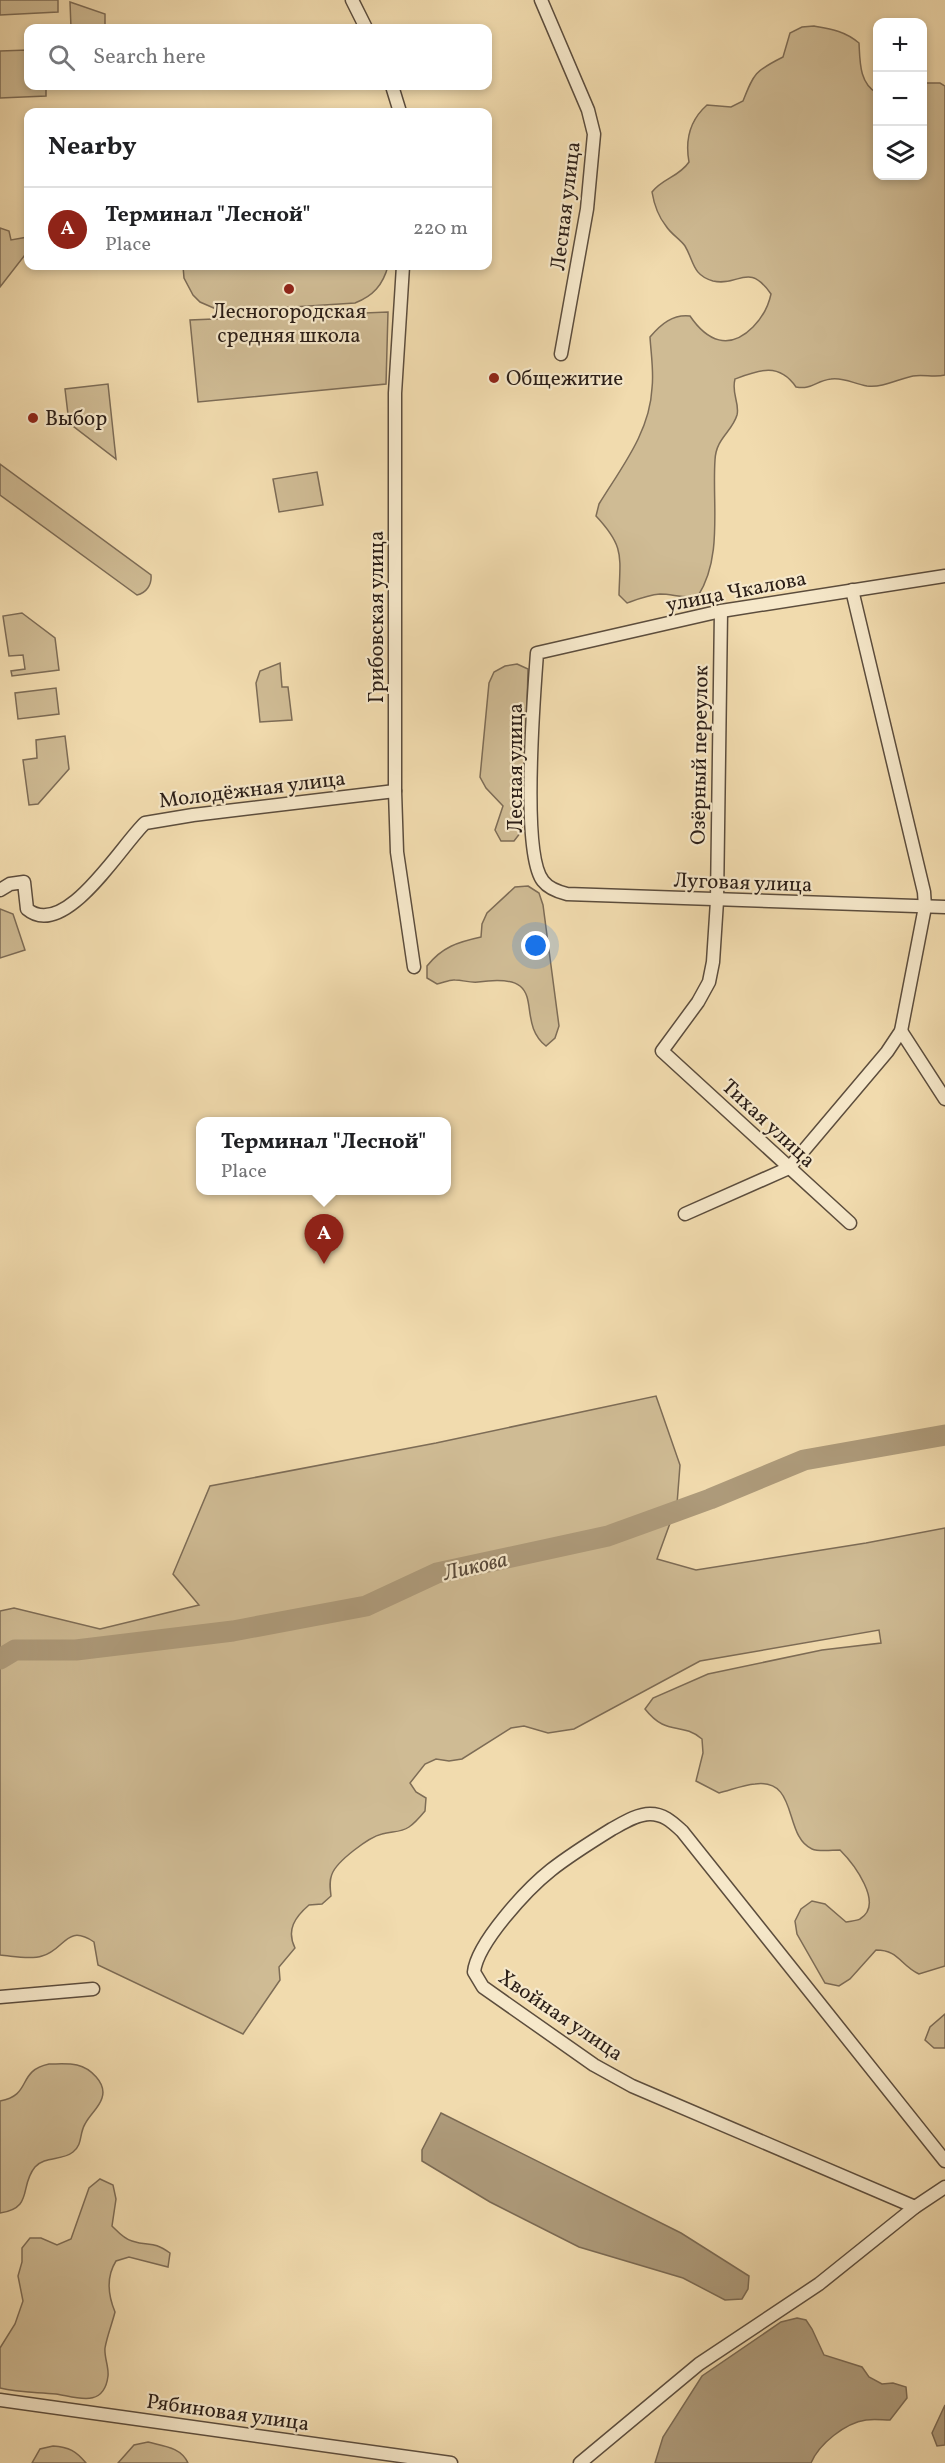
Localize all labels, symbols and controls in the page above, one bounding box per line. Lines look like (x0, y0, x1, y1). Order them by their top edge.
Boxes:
map controls (873, 18, 927, 180)
button: + (873, 18, 927, 72)
search box (24, 24, 492, 90)
icon: search (45, 41, 78, 74)
text: Search here (93, 42, 206, 73)
button: − (873, 72, 927, 126)
button: layers (873, 126, 927, 180)
text: Nearby (48, 129, 137, 165)
street label: Лесная улица (544, 140, 589, 272)
text: Терминал "Лесной" (105, 200, 311, 231)
text: A (60, 215, 75, 243)
text: 220 m (413, 215, 468, 243)
text: Place (105, 231, 151, 259)
marker: Лесногородская средняя школа (282, 282, 296, 296)
place label: Лесногородская средняя школа (212, 298, 366, 351)
place label: Общежитие (506, 365, 623, 394)
marker: Общежитие (487, 371, 501, 385)
place label: Выбор (45, 405, 107, 434)
marker: Выбор (26, 411, 40, 425)
street label: Грибовская улица (363, 531, 392, 703)
street label: улица Чкалова (663, 565, 809, 620)
street label: Озёрный переулок (684, 665, 717, 845)
street label: Лесная улица (502, 703, 531, 833)
street label: Молодёжная улица (157, 765, 347, 816)
street label: Луговая улица (673, 867, 813, 900)
your location (521, 931, 550, 960)
street label: Тихая улица (715, 1073, 821, 1175)
popup (196, 1117, 451, 1195)
text: Терминал "Лесной" (221, 1127, 426, 1158)
text: Place (221, 1158, 267, 1186)
pin: A (304, 1214, 344, 1264)
water label: Ликова (439, 1545, 511, 1590)
street label: Хвойная улица (492, 1964, 628, 2069)
street label: Рябиновая улица (145, 2388, 311, 2439)

